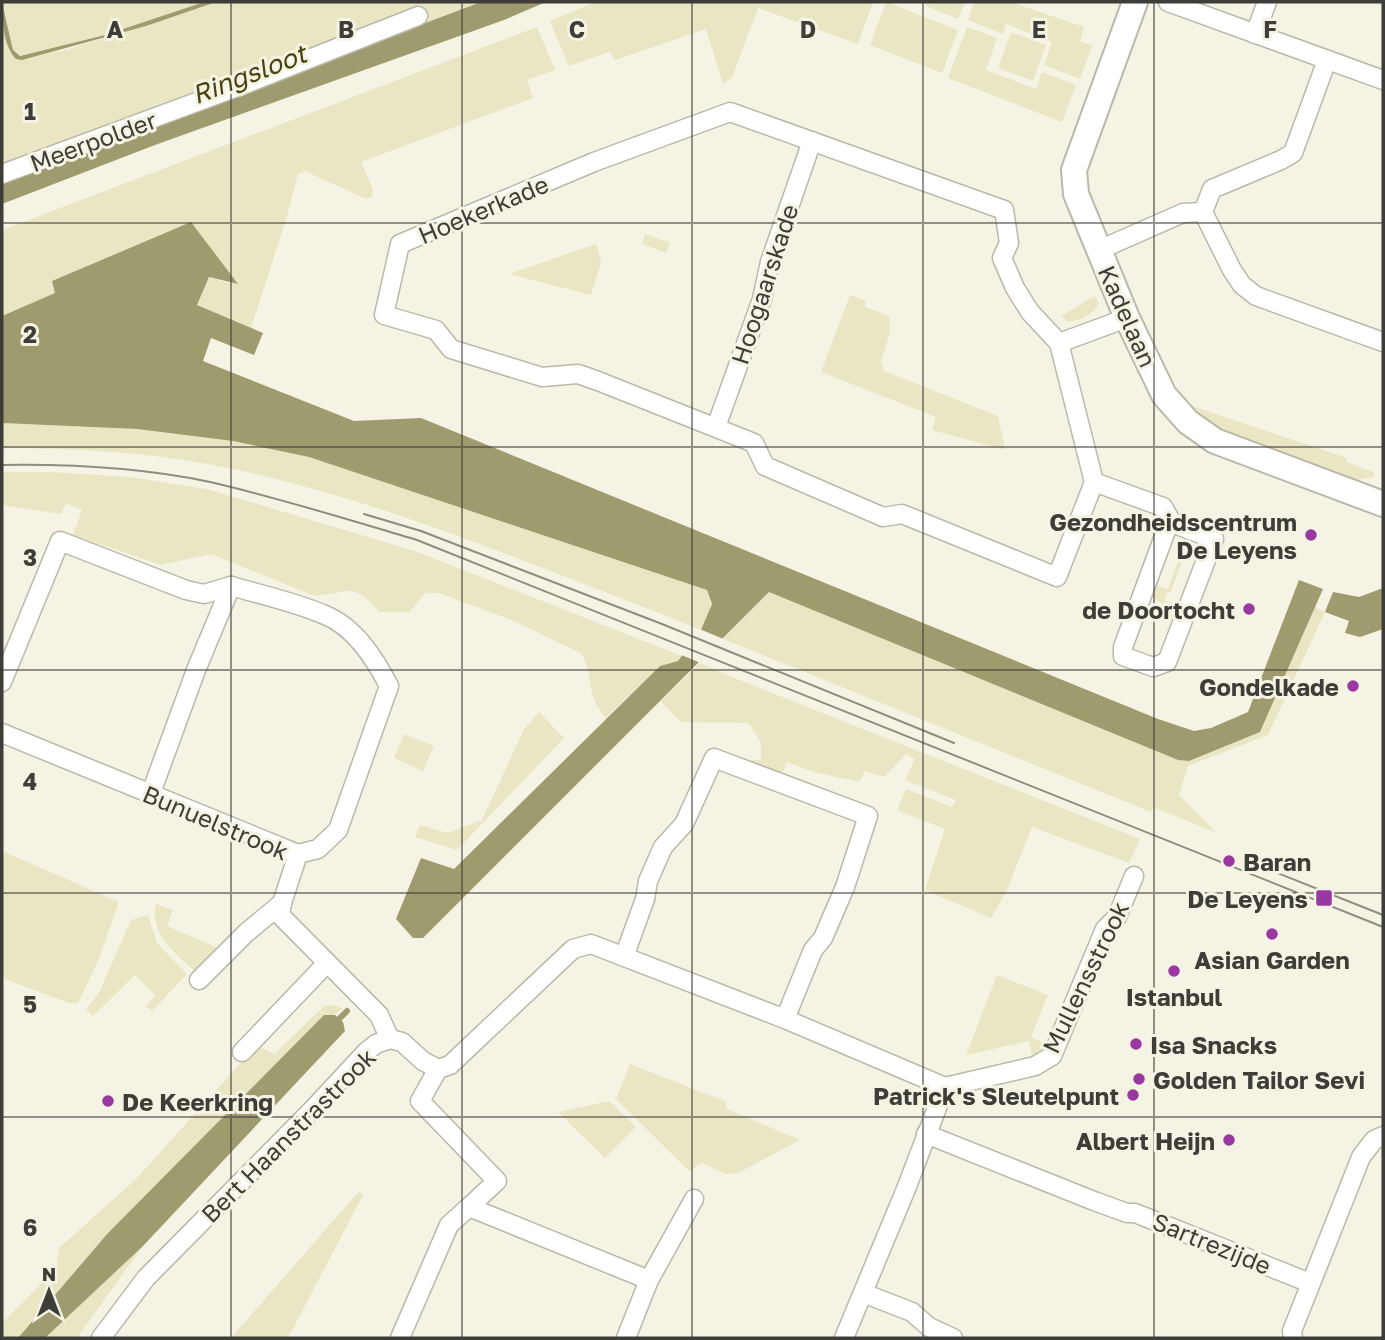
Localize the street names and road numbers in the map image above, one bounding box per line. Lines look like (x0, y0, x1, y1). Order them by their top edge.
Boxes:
street label: Meerpolder (26, 105, 160, 177)
street label: Hoekerkade (414, 169, 552, 249)
street label: Hoogaarskade (724, 200, 804, 368)
street label: Kadelaan (1093, 261, 1163, 371)
street label: Bunuelstrook (139, 778, 293, 866)
street label: Mullensstrook (1036, 896, 1134, 1058)
street label: Bert Haanstrastrook (195, 1042, 381, 1228)
street label: Sartrezijde (1149, 1206, 1275, 1280)

